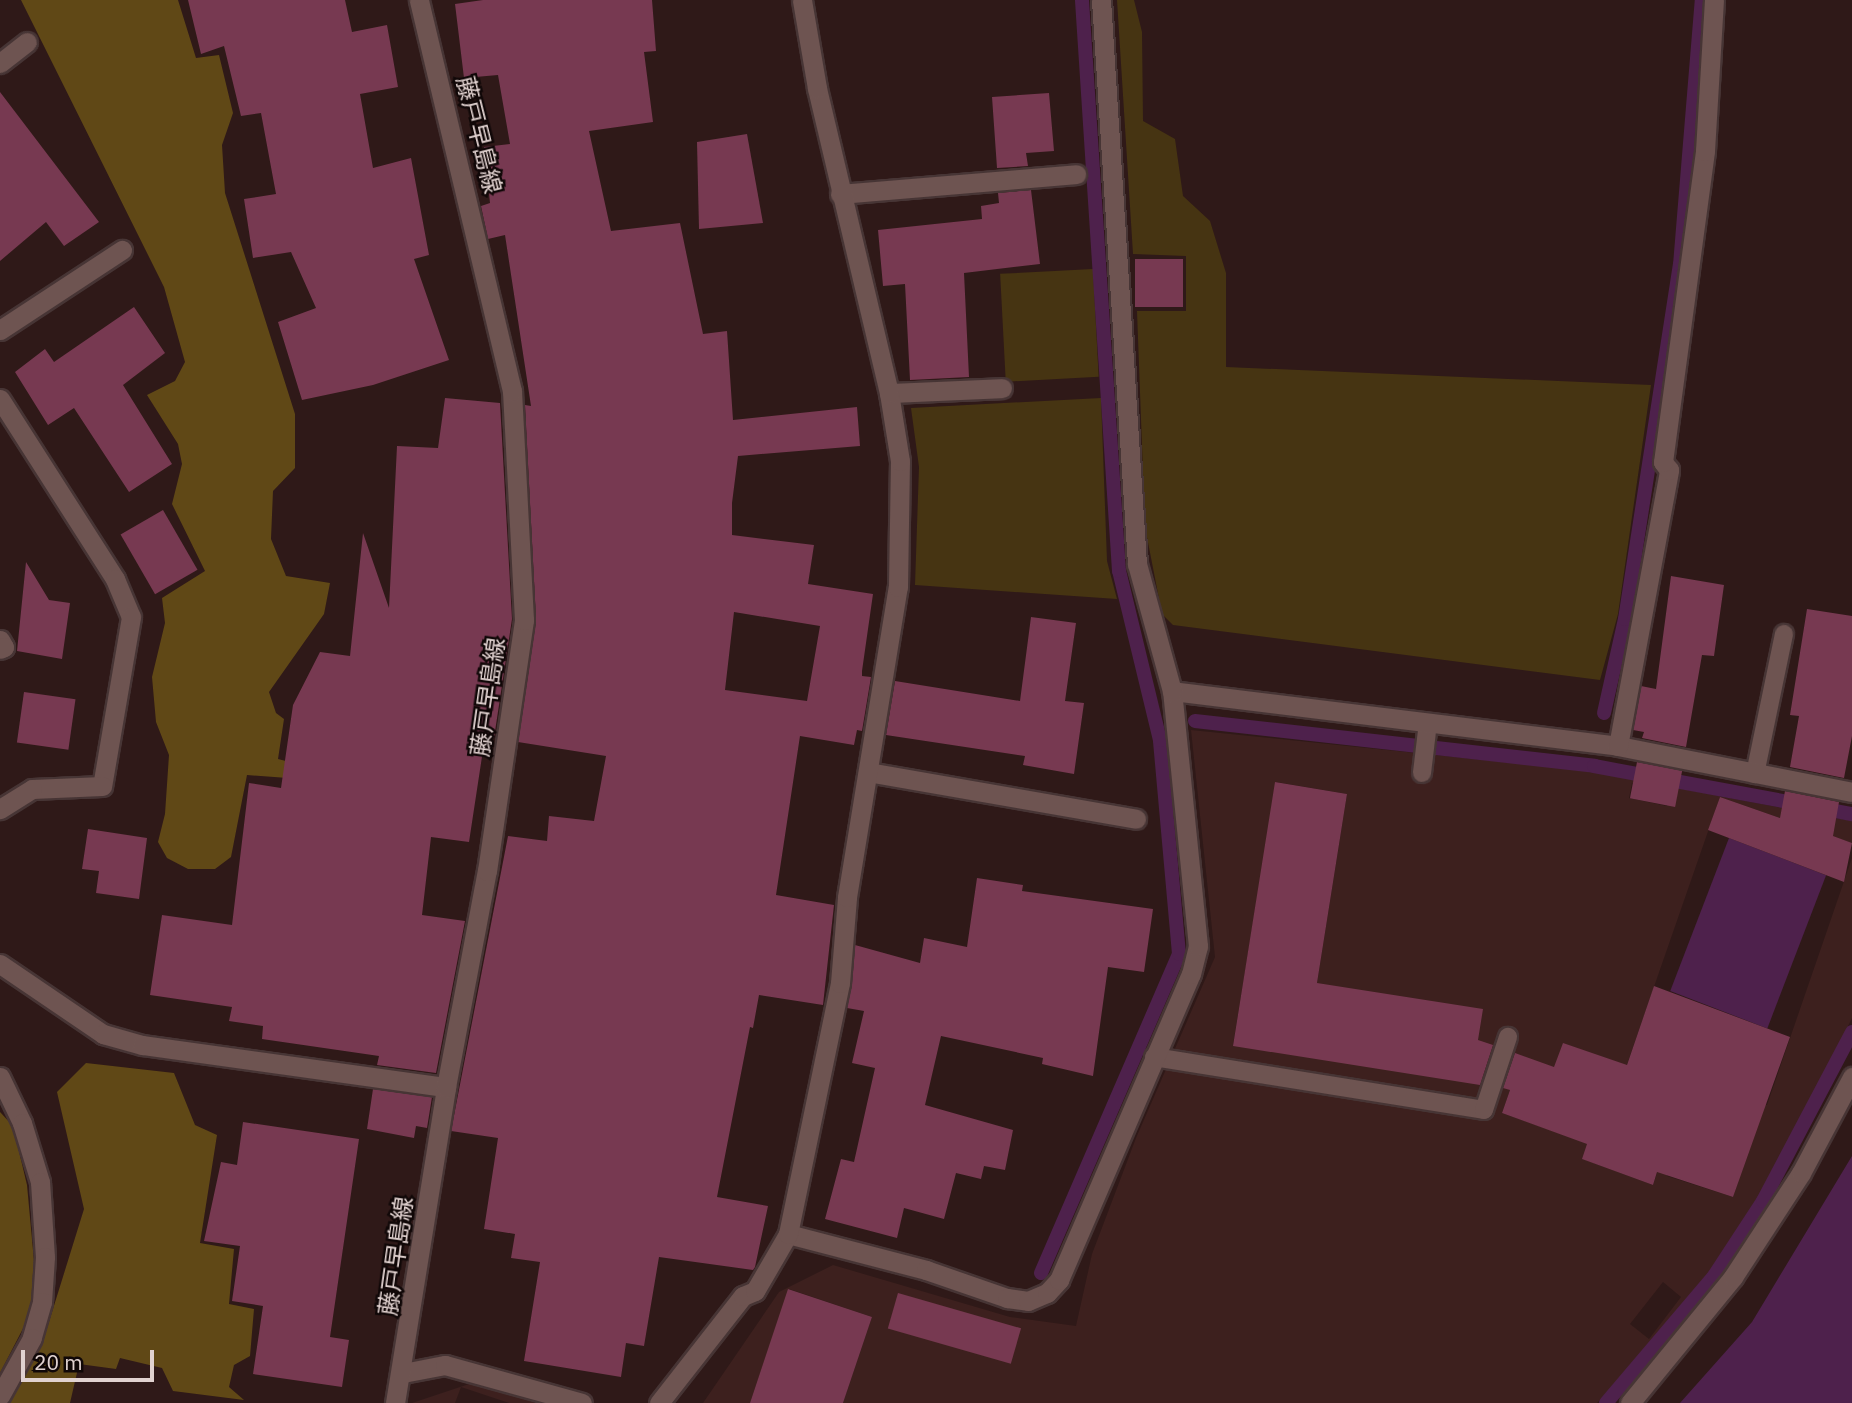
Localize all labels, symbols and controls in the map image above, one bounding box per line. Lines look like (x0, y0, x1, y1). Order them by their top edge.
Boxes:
street label: 藤戸早島線 (451, 73, 507, 197)
street label: 藤戸早島線 (465, 636, 511, 758)
street label: 藤戸早島線 (373, 1195, 419, 1317)
scale bar (24, 1336, 158, 1380)
text: 20 m (34, 1348, 83, 1376)

